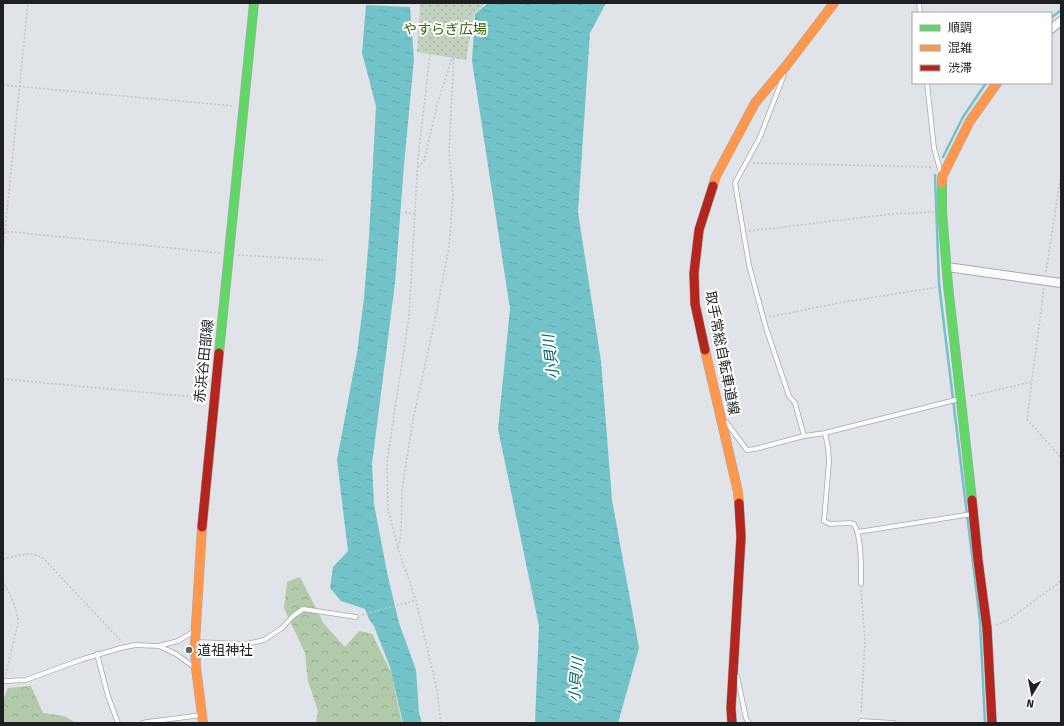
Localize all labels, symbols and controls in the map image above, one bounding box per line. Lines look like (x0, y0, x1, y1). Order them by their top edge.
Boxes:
legend (912, 12, 1052, 84)
park label: やすらぎ広場 (403, 21, 487, 38)
text: 順調 (948, 21, 972, 35)
text: 混雑 (948, 41, 972, 55)
text: 渋滞 (948, 61, 972, 75)
street label: 取手常総自転車道線 (702, 290, 742, 416)
street label: 赤浜谷田部線 (191, 318, 217, 404)
water label: 小貝川 (539, 332, 563, 380)
place label: 道祖神社 (197, 642, 253, 659)
marker: 道祖神社 (184, 645, 194, 655)
water label: 小貝川 (565, 655, 587, 703)
north arrow (1012, 674, 1052, 714)
text: N (1026, 696, 1035, 710)

